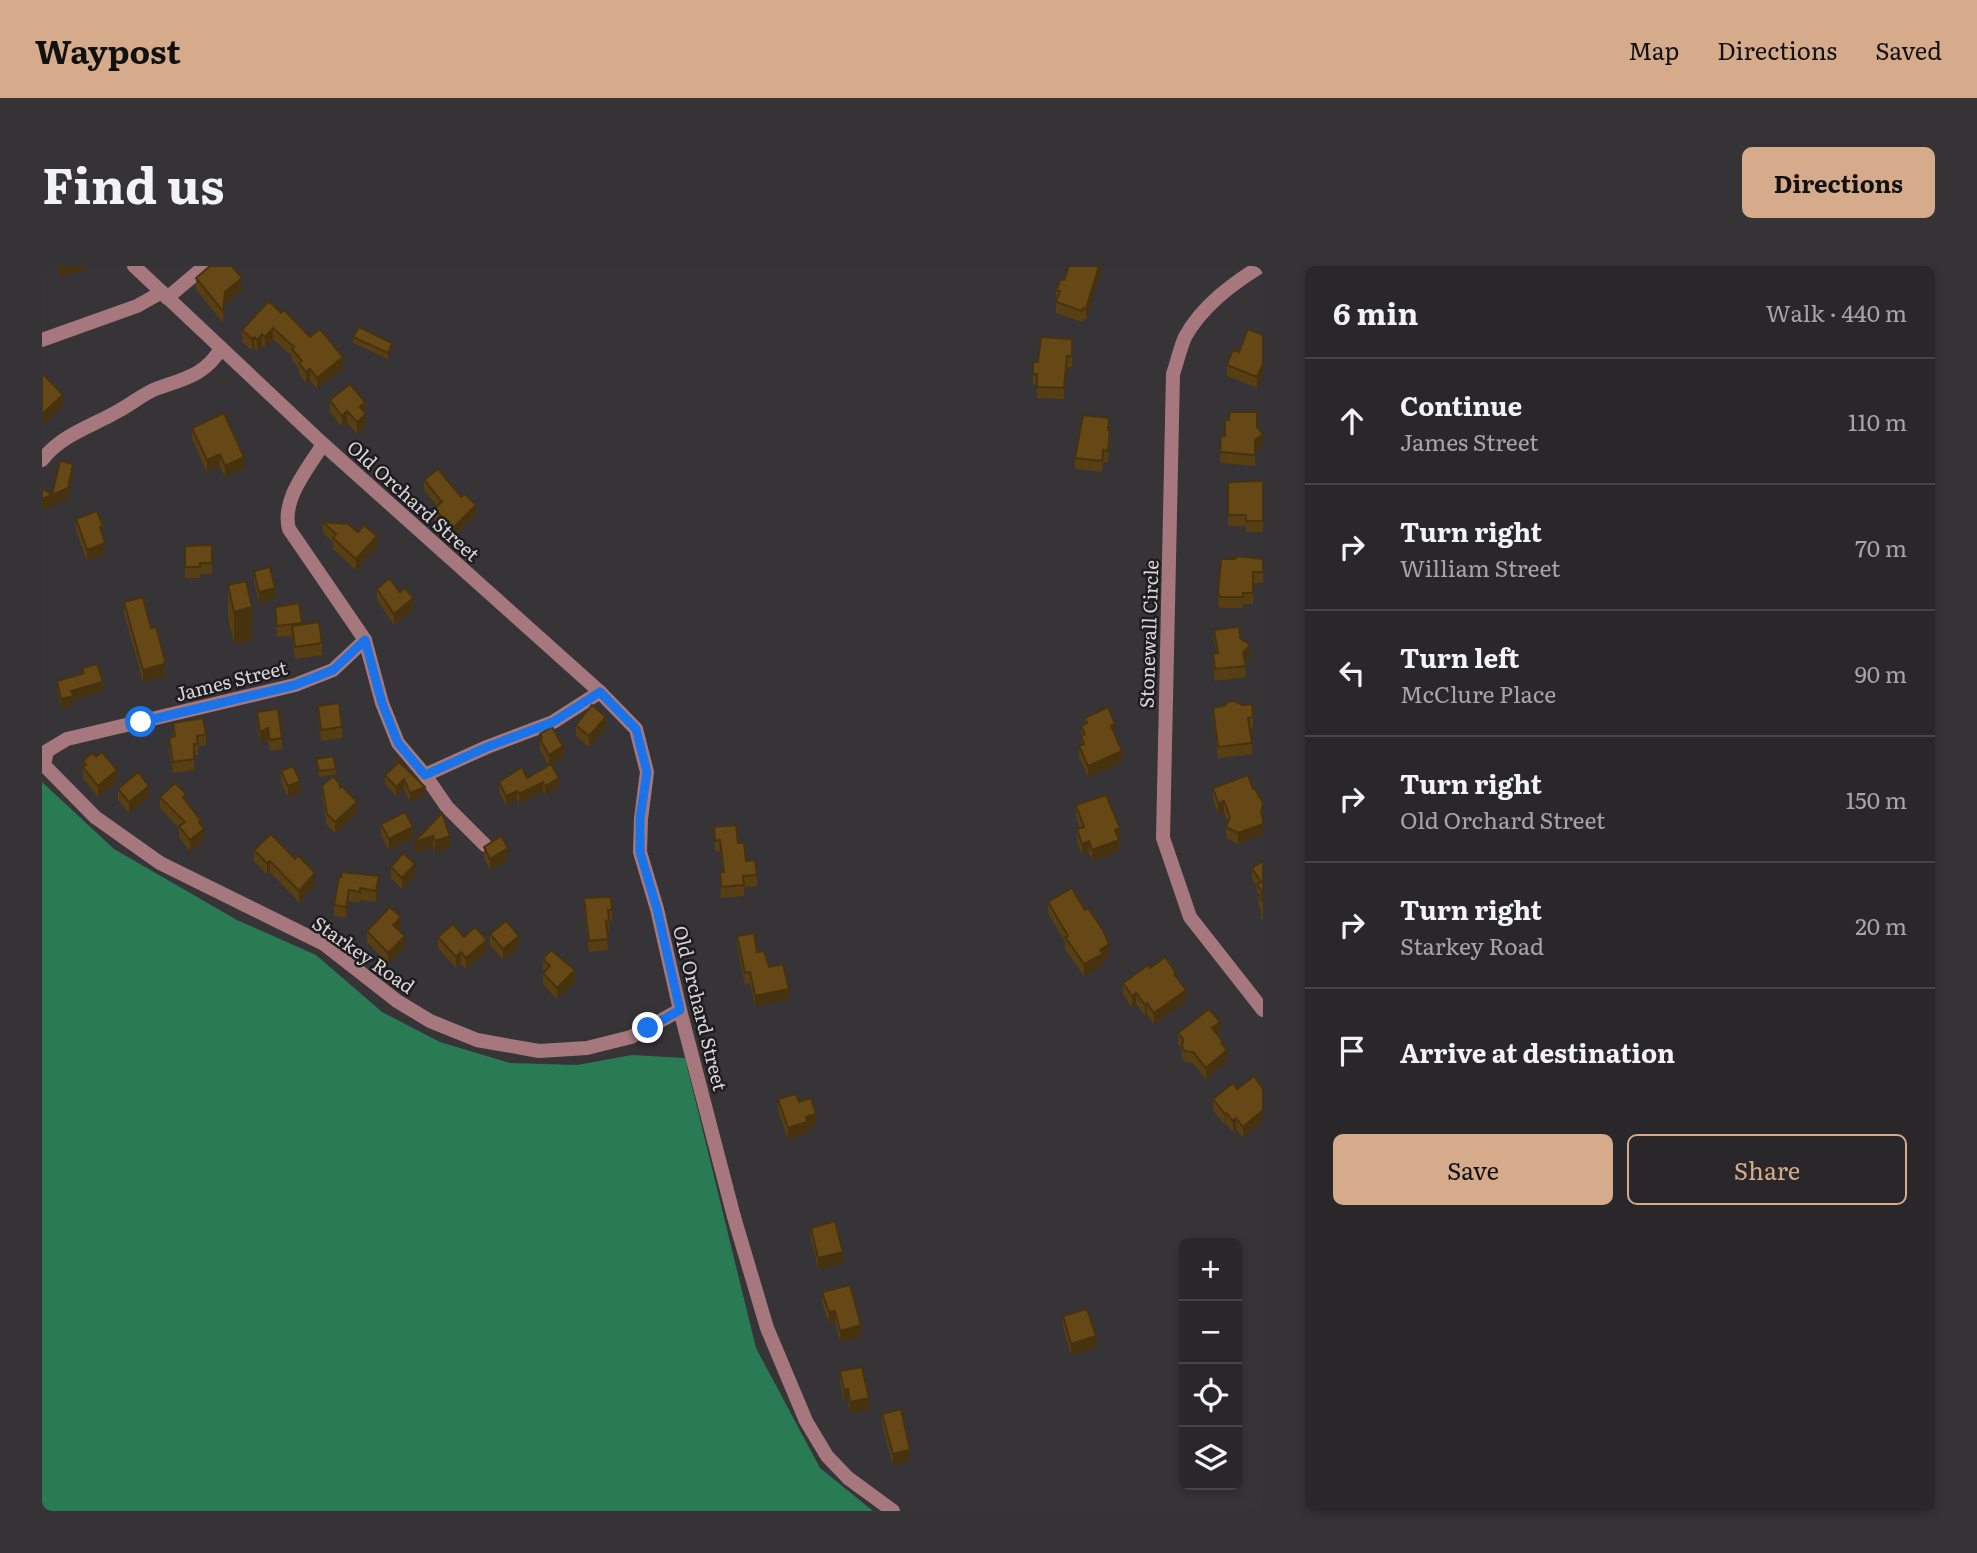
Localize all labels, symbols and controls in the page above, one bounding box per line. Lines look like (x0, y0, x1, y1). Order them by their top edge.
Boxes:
text: Waypost (35, 25, 181, 74)
text: Map (1628, 32, 1679, 67)
text: Directions (1717, 32, 1837, 67)
text: Saved (1875, 32, 1942, 67)
text: Find us (42, 146, 225, 219)
button: Directions (1742, 147, 1935, 218)
text: 6 min (1333, 290, 1418, 334)
text: Walk · 440 m (1766, 295, 1907, 329)
text: Continue (1400, 385, 1522, 424)
icon: ahead (1333, 402, 1371, 440)
text: 110 m (1848, 404, 1907, 438)
text: James Street (1400, 424, 1539, 458)
street label: Old Orchard Street (342, 433, 487, 567)
text: Turn right (1400, 511, 1542, 550)
icon: right (1333, 528, 1371, 566)
text: 70 m (1855, 530, 1907, 564)
text: William Street (1400, 550, 1560, 584)
street label: Stonewall Circle (1131, 559, 1165, 709)
text: Turn left (1400, 637, 1519, 676)
street label: James Street (172, 652, 290, 707)
icon: left (1333, 654, 1371, 692)
text: 90 m (1855, 656, 1907, 690)
text: McClure Place (1400, 676, 1556, 710)
route start (125, 706, 156, 737)
text: Turn right (1400, 763, 1542, 802)
icon: right (1333, 780, 1371, 818)
text: 150 m (1846, 782, 1907, 816)
text: Old Orchard Street (1400, 802, 1605, 836)
text: Turn right (1400, 889, 1542, 928)
icon: right (1333, 906, 1371, 944)
street label: Starkey Road (307, 908, 421, 1000)
text: 20 m (1855, 908, 1907, 942)
street label: Old Orchard Street (667, 922, 735, 1094)
text: Starkey Road (1400, 928, 1544, 962)
route end (632, 1012, 663, 1043)
icon: arrive (1333, 1032, 1371, 1070)
text: Arrive at destination (1400, 1032, 1675, 1071)
button: Save (1333, 1134, 1613, 1205)
button: Share (1627, 1134, 1907, 1205)
map controls (1179, 1238, 1242, 1490)
button: + (1179, 1238, 1242, 1301)
button: − (1179, 1301, 1242, 1364)
button: locate (1179, 1364, 1242, 1427)
button: layers (1179, 1427, 1242, 1490)

